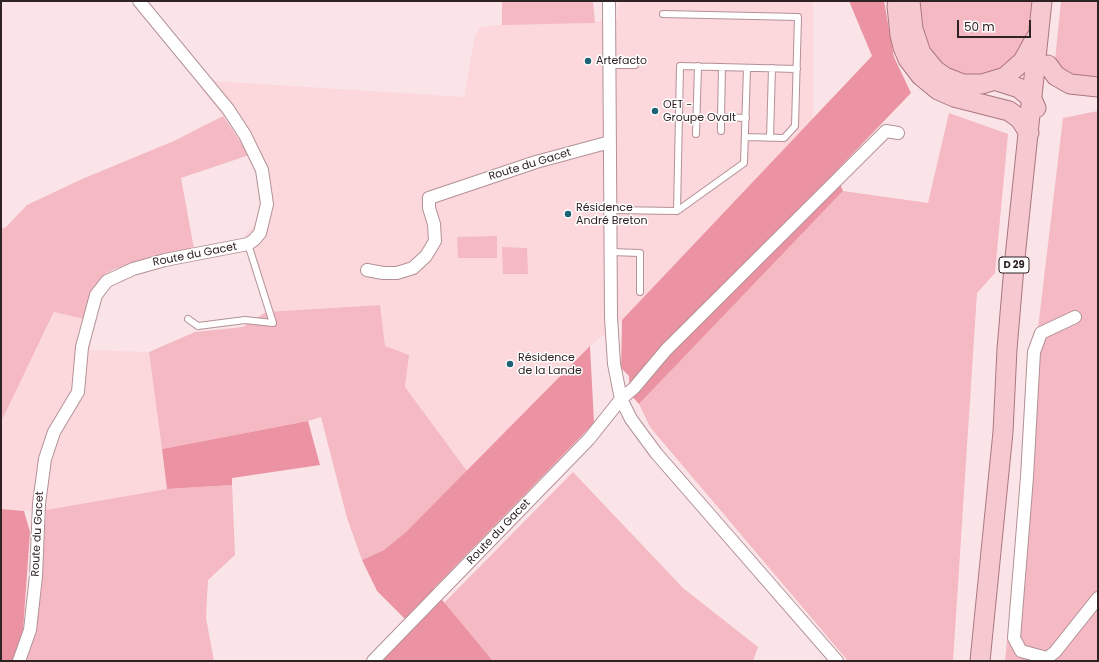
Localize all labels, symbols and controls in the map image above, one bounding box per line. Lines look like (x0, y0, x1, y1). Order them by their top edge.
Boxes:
scale bar (959, 12, 1033, 38)
text: 50 m (964, 18, 995, 35)
place label: Artefacto (596, 54, 647, 68)
marker: Artefacto (583, 56, 593, 66)
place label: OET - Groupe Ovalt (663, 98, 736, 124)
marker: OET - Groupe Ovalt (650, 106, 660, 116)
street label: Route du Gacet (487, 146, 573, 184)
place label: Résidence André Breton (576, 201, 647, 227)
marker: Résidence André Breton (563, 209, 573, 219)
street label: Route du Gacet (152, 240, 238, 270)
road number: D 29 (999, 257, 1029, 273)
place label: Résidence de la Lande (518, 351, 582, 377)
marker: Résidence de la Lande (505, 359, 515, 369)
street label: Route du Gacet (29, 491, 47, 577)
street label: Route du Gacet (465, 497, 533, 567)

